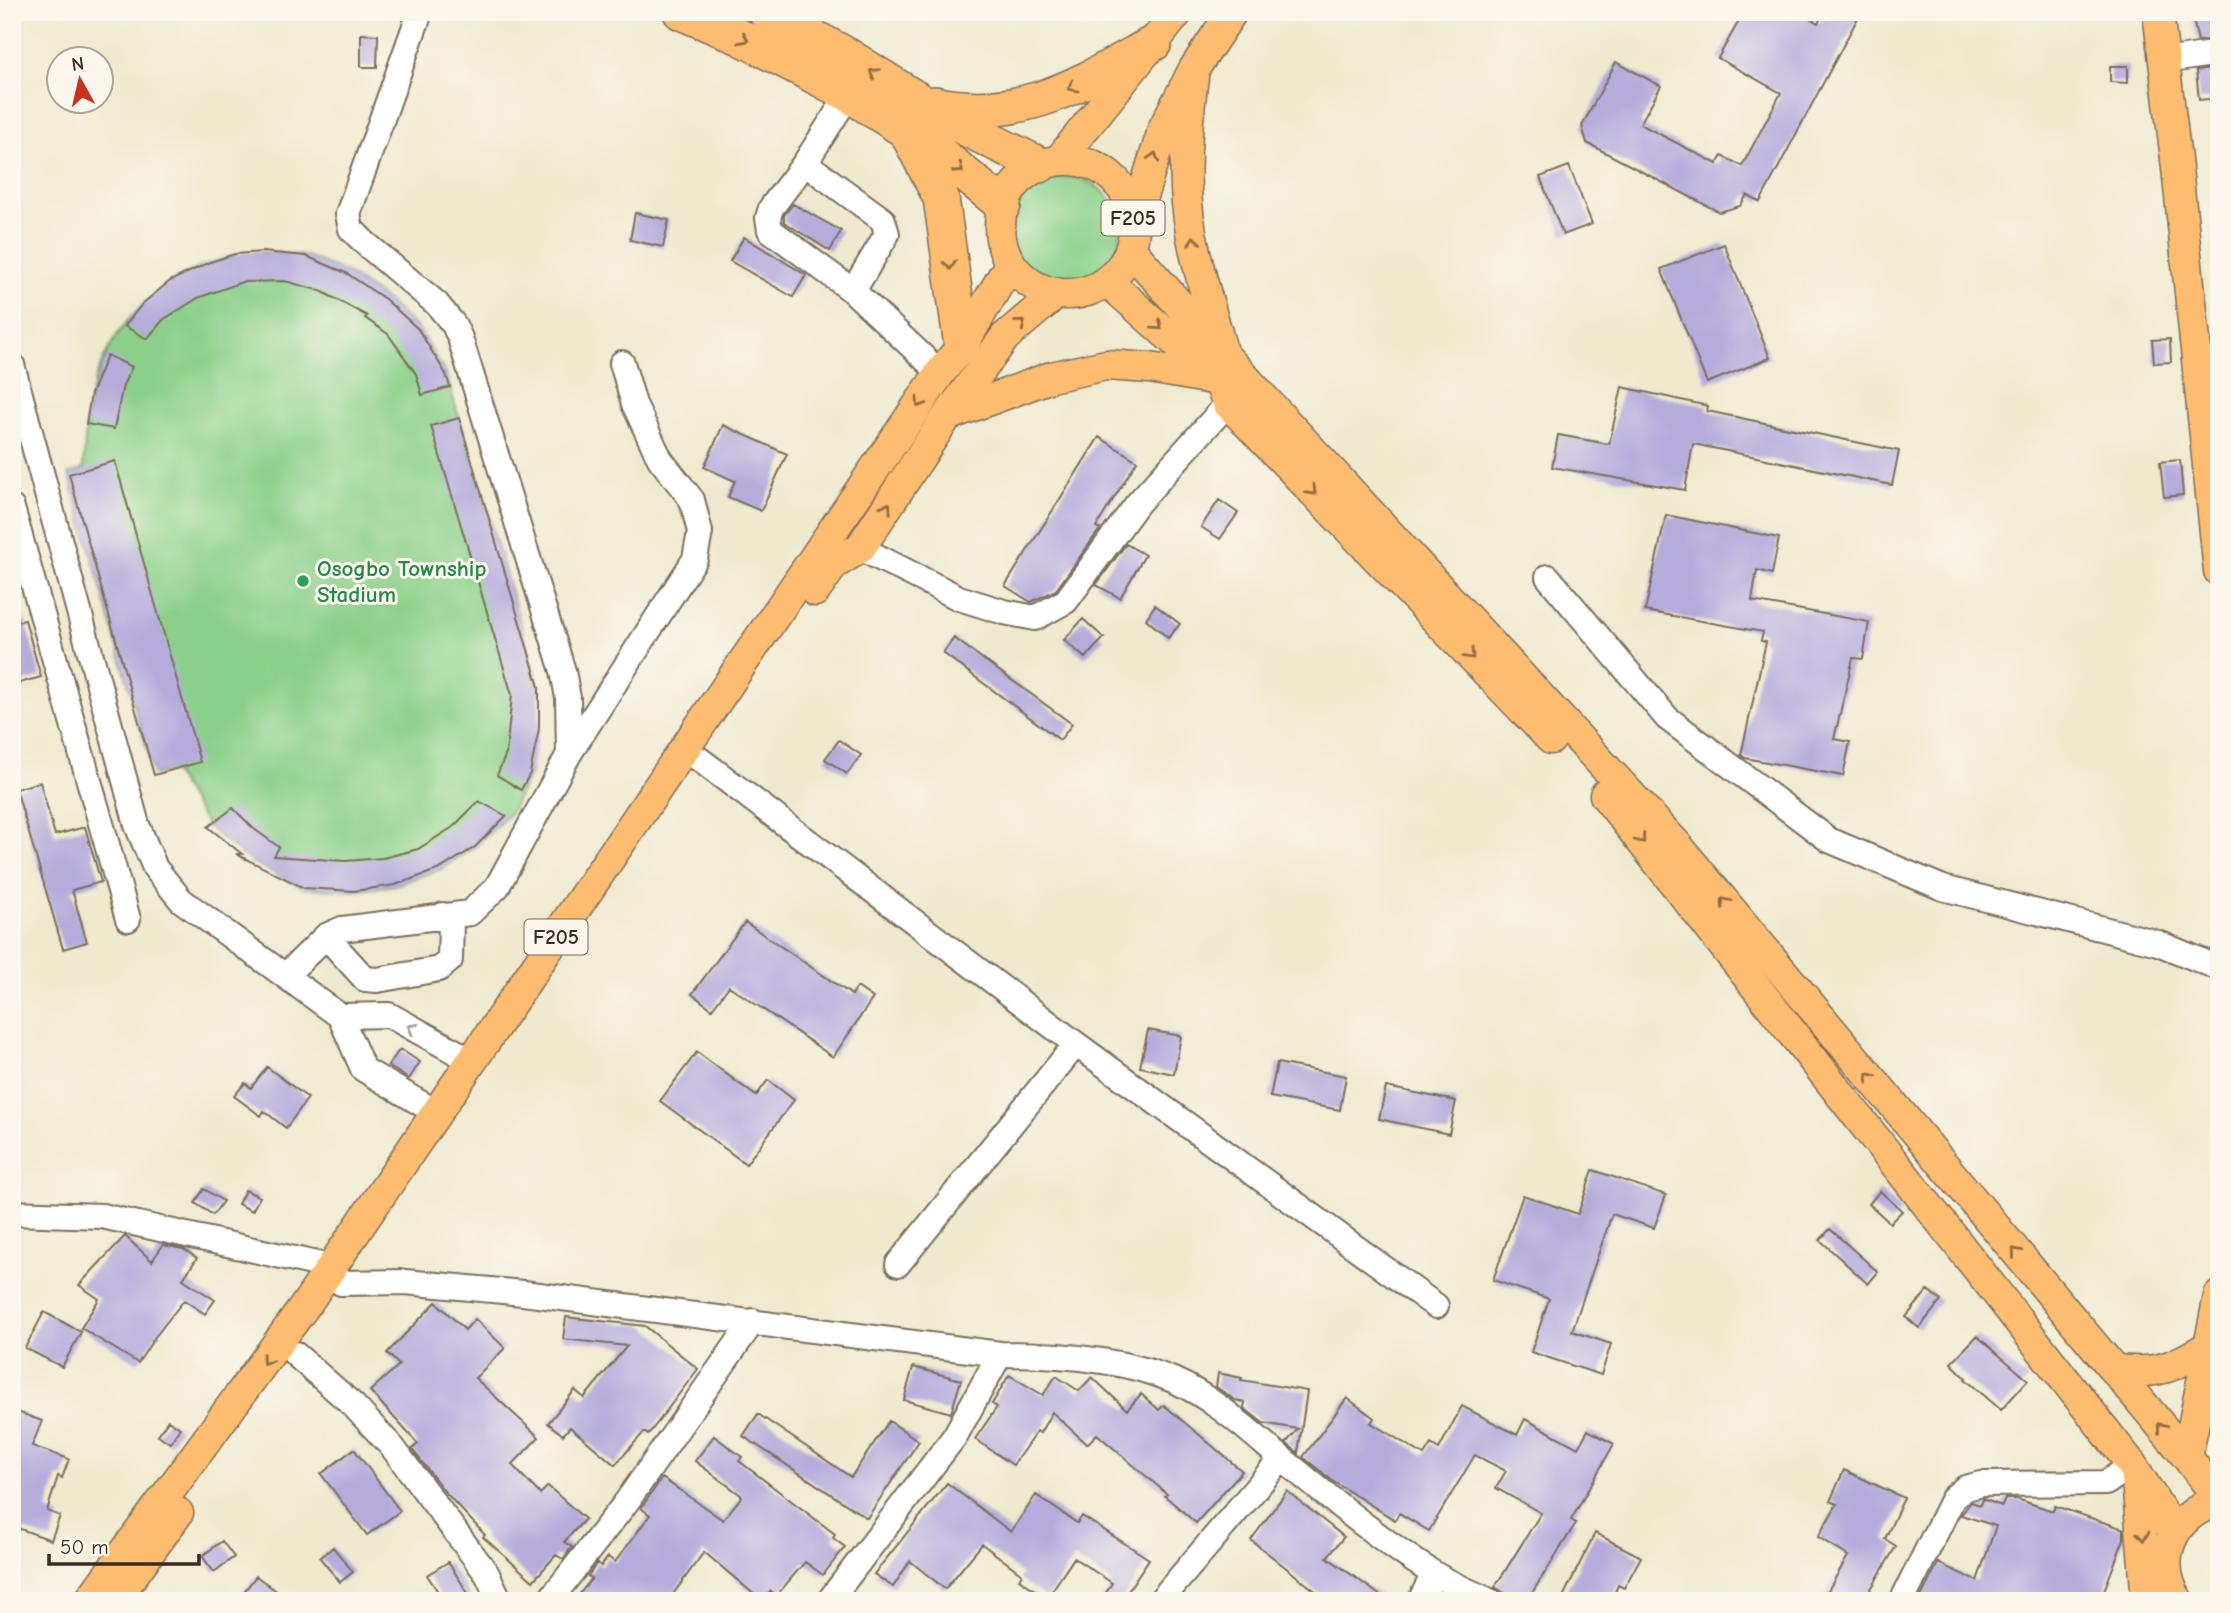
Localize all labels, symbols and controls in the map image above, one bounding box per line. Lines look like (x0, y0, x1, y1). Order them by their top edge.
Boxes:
one-way arrow (737, 31, 749, 45)
north arrow (46, 46, 116, 116)
text: N (70, 52, 85, 76)
one-way arrow (868, 68, 881, 81)
one-way arrow (1067, 79, 1080, 92)
one-way arrow (1146, 151, 1161, 163)
one-way arrow (950, 161, 963, 173)
road number: F205 (1102, 200, 1164, 235)
one-way arrow (1187, 235, 1202, 247)
one-way arrow (942, 259, 957, 270)
one-way arrow (1150, 318, 1163, 330)
one-way arrow (1014, 319, 1026, 332)
one-way arrow (915, 396, 928, 409)
one-way arrow (1304, 483, 1317, 496)
one-way arrow (879, 501, 892, 514)
place label: Osogbo Township Stadium (317, 555, 486, 608)
marker: Osogbo Township Stadium (295, 573, 311, 589)
one-way arrow (1462, 646, 1475, 659)
one-way arrow (1633, 832, 1646, 844)
one-way arrow (1720, 898, 1733, 910)
road number: F205 (524, 920, 588, 954)
one-way arrow (407, 1023, 419, 1036)
one-way arrow (1866, 1072, 1878, 1085)
one-way arrow (2012, 1247, 2024, 1260)
one-way arrow (262, 1352, 274, 1364)
one-way arrow (2157, 1422, 2170, 1434)
scale bar (49, 1522, 200, 1566)
one-way arrow (2135, 1531, 2150, 1542)
text: 50 m (60, 1535, 109, 1559)

